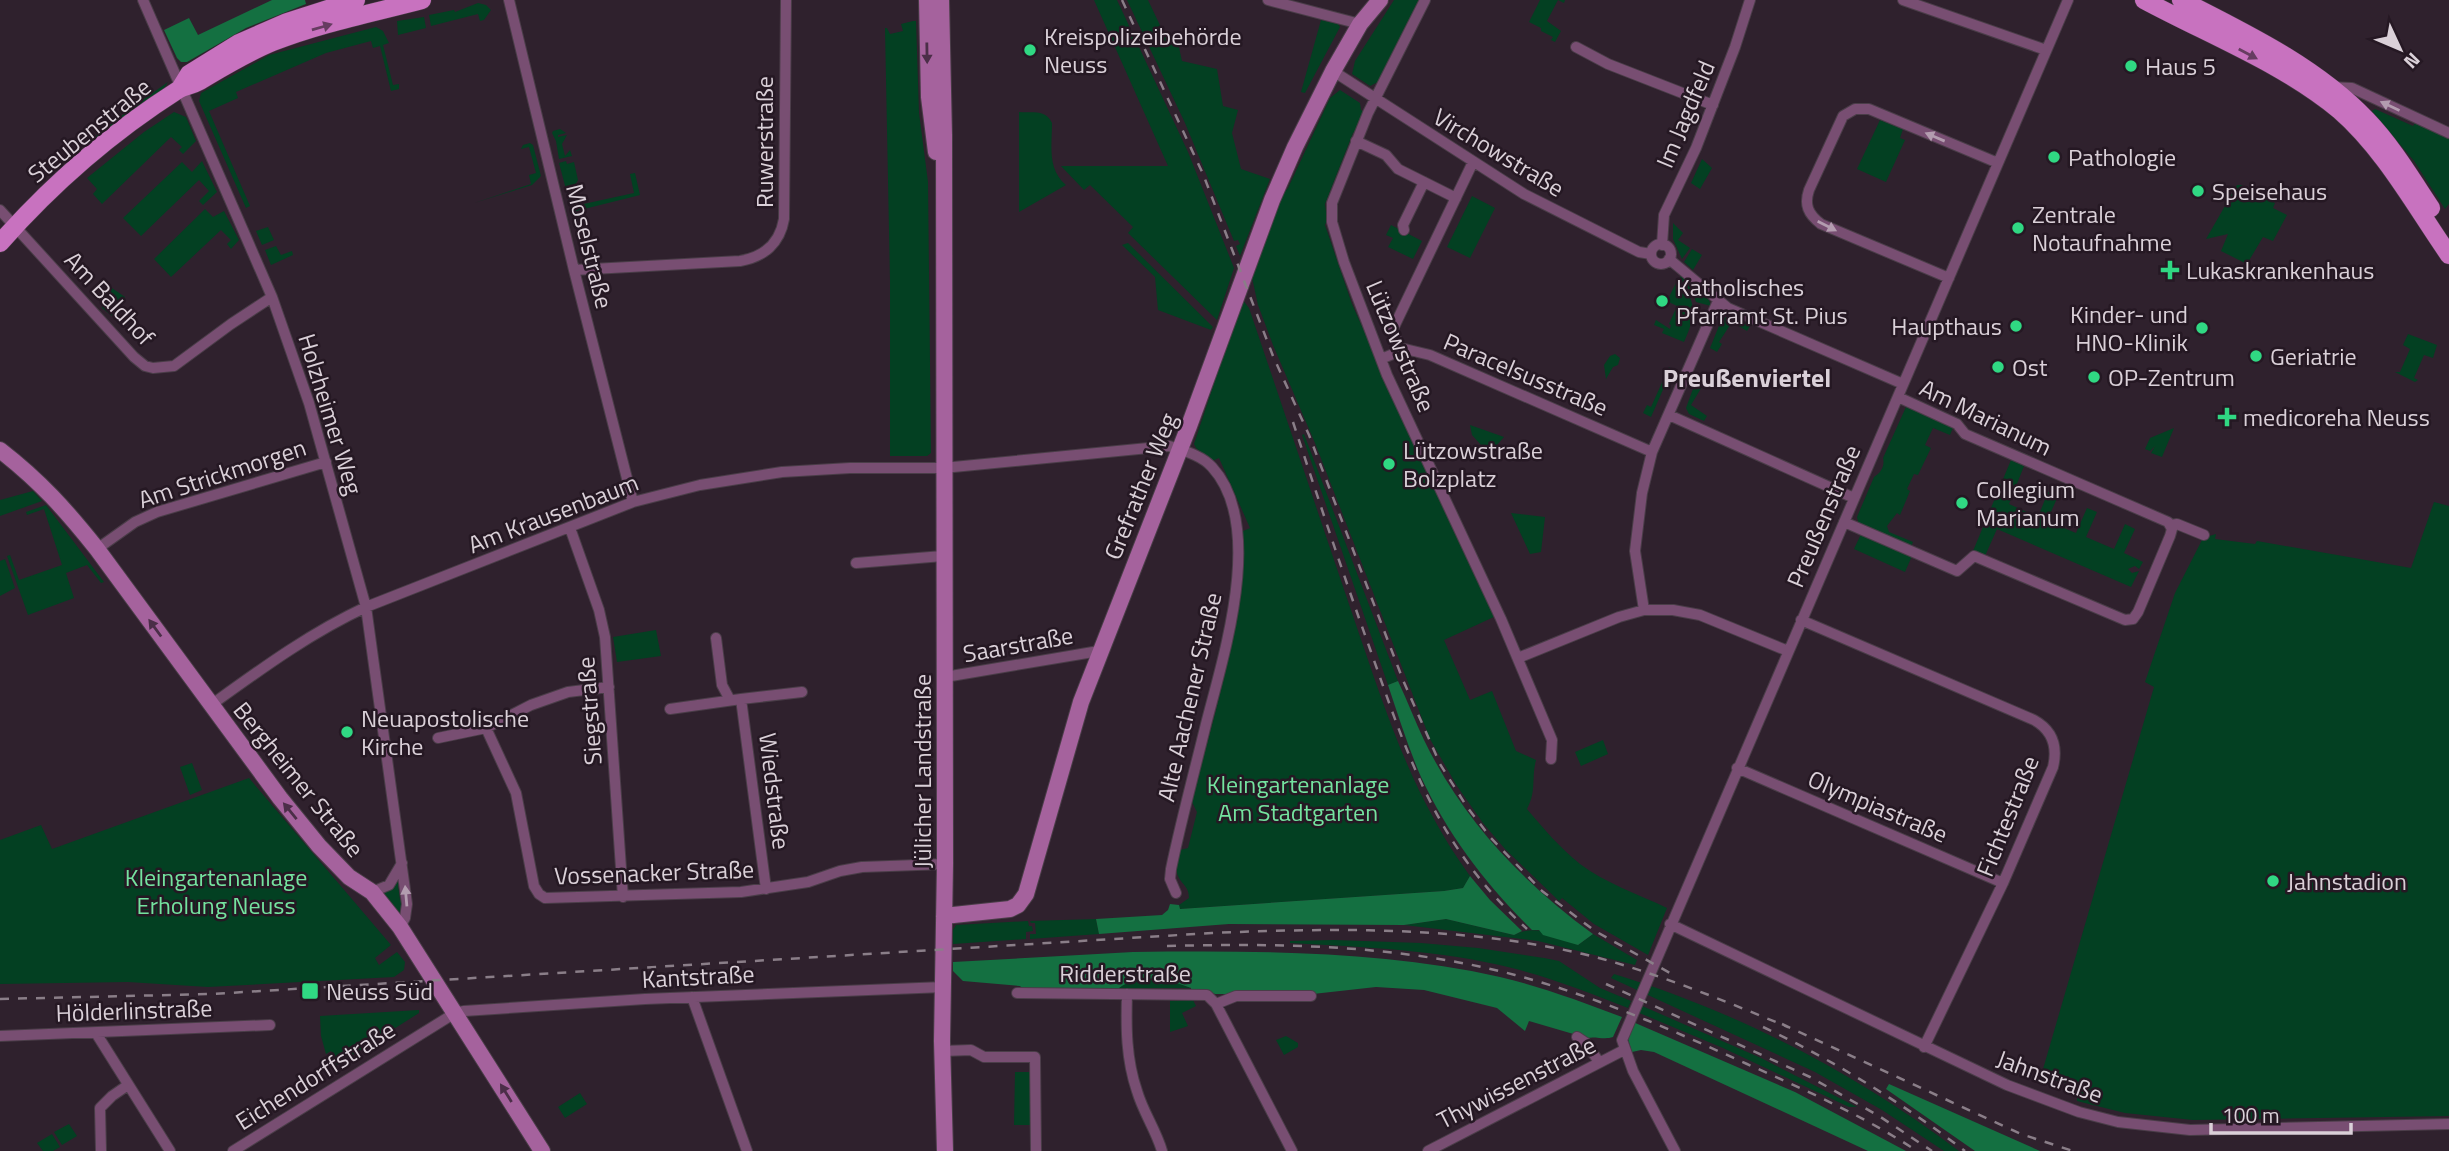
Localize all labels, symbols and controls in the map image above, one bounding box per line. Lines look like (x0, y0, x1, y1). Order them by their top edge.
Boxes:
north arrow (2365, 14, 2435, 84)
place label: Kreispolizeibehörde Neuss (1044, 18, 1242, 82)
one-way arrow (311, 21, 333, 32)
marker: Kreispolizeibehörde Neuss (1022, 42, 1038, 58)
one-way arrow (921, 43, 933, 65)
text: N (2398, 46, 2428, 76)
place label: Haus 5 (2145, 48, 2216, 84)
one-way arrow (2238, 48, 2258, 59)
street label: Im Jagdfeld (1646, 55, 1724, 173)
marker: Haus 5 (2123, 58, 2139, 74)
street label: Steubenstraße (20, 69, 158, 191)
street label: Ruwerstraße (746, 76, 782, 208)
street label: Virchowstraße (1427, 99, 1571, 205)
one-way arrow (2380, 100, 2400, 111)
one-way arrow (1924, 131, 1945, 142)
place label: Pathologie (2068, 139, 2176, 175)
marker: Pathologie (2046, 149, 2062, 165)
place label: Speisehaus (2212, 173, 2327, 209)
street label: Moselstraße (557, 180, 623, 312)
marker: Speisehaus (2190, 183, 2206, 199)
place label: Zentrale Notaufnahme (2032, 196, 2172, 260)
one-way arrow (1817, 220, 1837, 231)
marker: Zentrale Notaufnahme (2010, 220, 2026, 236)
street label: Am Baldhof (57, 242, 164, 354)
place label: Lukaskrankenhaus (2186, 252, 2374, 288)
marker: Lukaskrankenhaus (2160, 260, 2180, 280)
place label: Katholisches Pfarramt St. Pius (1676, 269, 1848, 333)
street label: Lützowstraße (1357, 275, 1445, 417)
marker: Katholisches Pfarramt St. Pius (1654, 293, 1670, 309)
place label: Kinder- und HNO-Klinik (2070, 296, 2189, 360)
place label: Haupthaus (1891, 308, 2002, 344)
marker: Haupthaus (2008, 318, 2024, 334)
marker: Kinder- und HNO-Klinik (2194, 320, 2210, 336)
street label: Paracelsusstraße (1438, 323, 1614, 425)
street label: Holzheimer Weg (289, 329, 373, 499)
place label: Geriatrie (2270, 338, 2357, 374)
marker: Geriatrie (2248, 348, 2264, 364)
place label: Ost (2012, 349, 2048, 385)
district label: Preußenviertel (1663, 358, 1831, 397)
marker: Ost (1990, 359, 2006, 375)
place label: OP-Zentrum (2108, 359, 2235, 395)
street label: Am Marianum (1914, 369, 2058, 465)
marker: OP-Zentrum (2086, 369, 2102, 385)
place label: medicoreha Neuss (2243, 399, 2430, 435)
street label: Grefrather Weg (1094, 407, 1186, 565)
marker: medicoreha Neuss (2217, 407, 2237, 427)
street label: Am Strickmorgen (133, 429, 311, 517)
place label: Lützowstraße Bolzplatz (1403, 432, 1543, 496)
street label: Preußenstraße (1777, 439, 1869, 593)
marker: Lützowstraße Bolzplatz (1381, 456, 1397, 472)
street label: Am Krausenbaum (463, 464, 643, 562)
place label: Collegium Marianum (1976, 471, 2079, 535)
marker: Collegium Marianum (1954, 495, 1970, 511)
street label: Alte Aachener Straße (1147, 589, 1231, 805)
street label: Saarstraße (960, 617, 1076, 671)
one-way arrow (148, 619, 162, 637)
street label: Siegstraße (567, 656, 611, 766)
street label: Jülicher Landstraße (904, 674, 940, 868)
street label: Bergheimer Straße (225, 694, 373, 864)
place label: Neuapostolische Kirche (361, 700, 529, 764)
marker: Neuapostolische Kirche (339, 724, 355, 740)
street label: Wiedstraße (750, 731, 800, 851)
street label: Fichtestraße (1966, 750, 2048, 882)
street label: Olympiastraße (1802, 760, 1954, 852)
park label: Kleingartenanlage Am Stadtgarten (1207, 766, 1389, 830)
one-way arrow (283, 803, 298, 821)
street label: Vossenacker Straße (553, 851, 755, 893)
park label: Kleingartenanlage Erholung Neuss (125, 859, 307, 923)
place label: Jahnstadion (2287, 863, 2407, 899)
marker: Jahnstadion (2265, 873, 2281, 889)
one-way arrow (400, 885, 411, 907)
street label: Kantstraße (641, 955, 755, 997)
street label: Ridderstraße (1059, 955, 1191, 991)
place label: Neuss Süd (326, 973, 433, 1009)
marker: Neuss Süd (300, 981, 320, 1001)
street label: Hölderlinstraße (55, 989, 213, 1031)
street label: Eichendorffstraße (228, 1011, 402, 1139)
street label: Thywissenstraße (1430, 1027, 1602, 1137)
street label: Jahnstraße (1992, 1040, 2108, 1112)
one-way arrow (500, 1084, 513, 1103)
scale bar (2211, 1092, 2351, 1136)
text: 100 m (2222, 1099, 2279, 1131)

